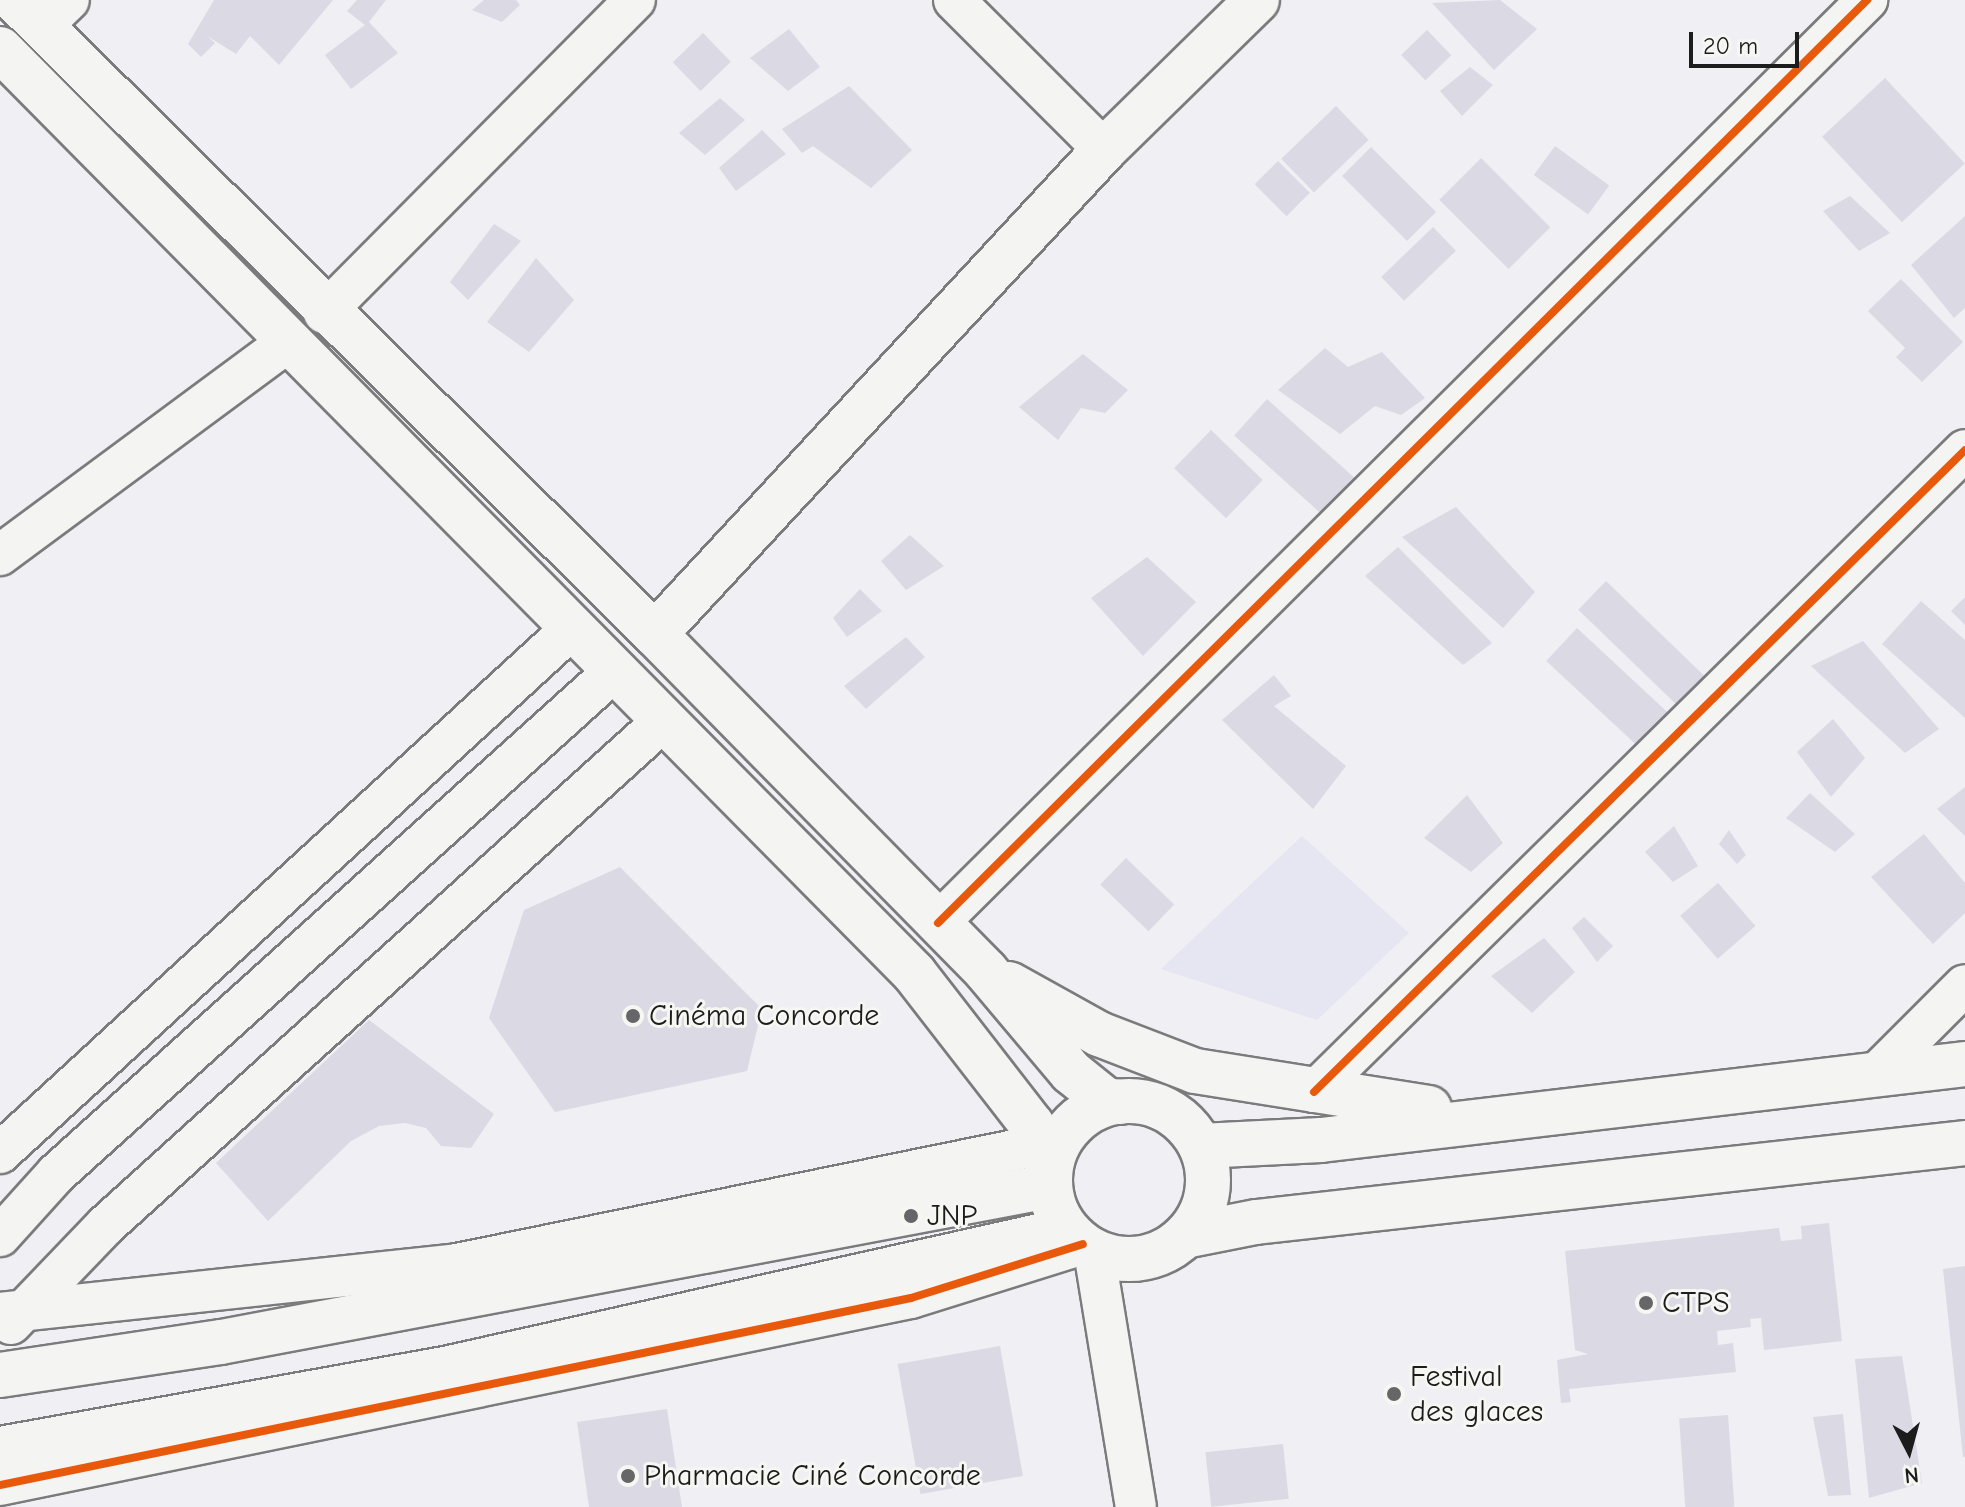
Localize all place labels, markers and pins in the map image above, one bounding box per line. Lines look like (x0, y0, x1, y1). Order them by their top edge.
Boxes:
place label: Cinéma Concorde (649, 998, 879, 1034)
marker: Cinéma Concorde (624, 1007, 642, 1025)
place label: JNP (927, 1198, 977, 1234)
marker: JNP (902, 1207, 920, 1225)
place label: CTPS (1662, 1285, 1729, 1321)
marker: CTPS (1637, 1294, 1655, 1312)
place label: Festival des glaces (1410, 1359, 1543, 1430)
marker: Festival des glaces (1385, 1385, 1403, 1403)
place label: Pharmacie Ciné Concorde (644, 1458, 981, 1494)
marker: Pharmacie Ciné Concorde (619, 1467, 637, 1485)

